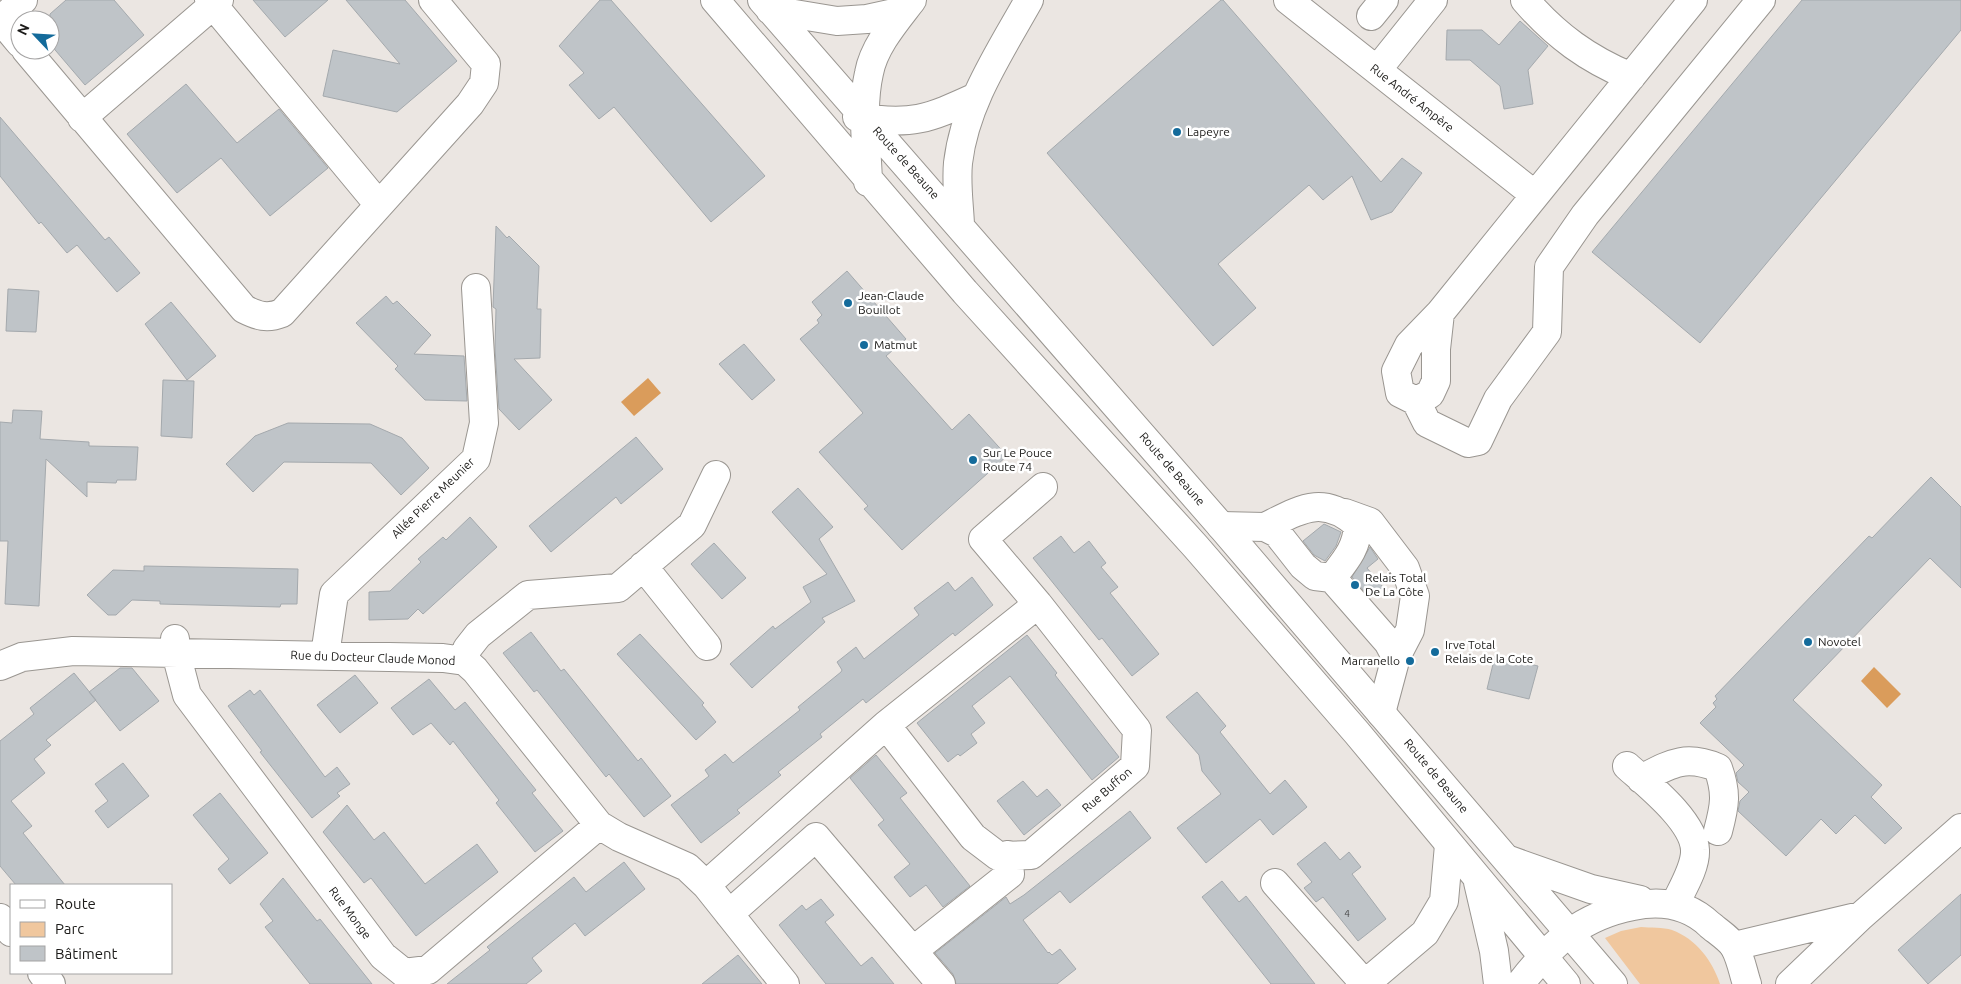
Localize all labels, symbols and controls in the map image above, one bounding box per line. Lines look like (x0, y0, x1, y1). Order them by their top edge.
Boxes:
north arrow (10, 10, 60, 60)
text: N (14, 21, 33, 38)
street label: Rue André Ampère (1368, 61, 1457, 134)
street label: Route de Beaune (871, 124, 942, 201)
place label: Lapeyre (1187, 125, 1230, 138)
marker: Lapeyre (1171, 126, 1183, 138)
place label: Jean-Claude Bouillot (858, 289, 924, 316)
marker: Jean-Claude Bouillot (842, 297, 854, 309)
place label: Matmut (874, 338, 918, 351)
marker: Matmut (858, 339, 870, 351)
street label: Route de Beaune (1137, 429, 1208, 508)
place label: Sur Le Pouce Route 74 (983, 446, 1052, 473)
street label: Allée Pierre Meunier (389, 454, 477, 541)
marker: Sur Le Pouce Route 74 (967, 454, 979, 466)
place label: Relais Total De La Côte (1365, 571, 1426, 598)
marker: Relais Total De La Côte (1349, 579, 1361, 591)
place label: Novotel (1818, 635, 1861, 648)
marker: Novotel (1802, 636, 1814, 648)
place label: Irve Total Relais de la Cote (1445, 638, 1533, 665)
marker: Irve Total Relais de la Cote (1429, 646, 1441, 658)
street label: Rue du Docteur Claude Monod (290, 648, 456, 667)
place label: Marranello (1341, 654, 1400, 667)
marker: Marranello (1404, 655, 1416, 667)
street label: Route de Beaune (1402, 736, 1471, 815)
street label: Rue Buffon (1079, 765, 1134, 815)
legend (10, 884, 172, 974)
street label: Rue Monge (327, 884, 374, 941)
text: Route (55, 895, 96, 912)
house number: 4 (1344, 908, 1350, 919)
text: Parc (55, 920, 84, 937)
text: Bâtiment (55, 945, 118, 962)

